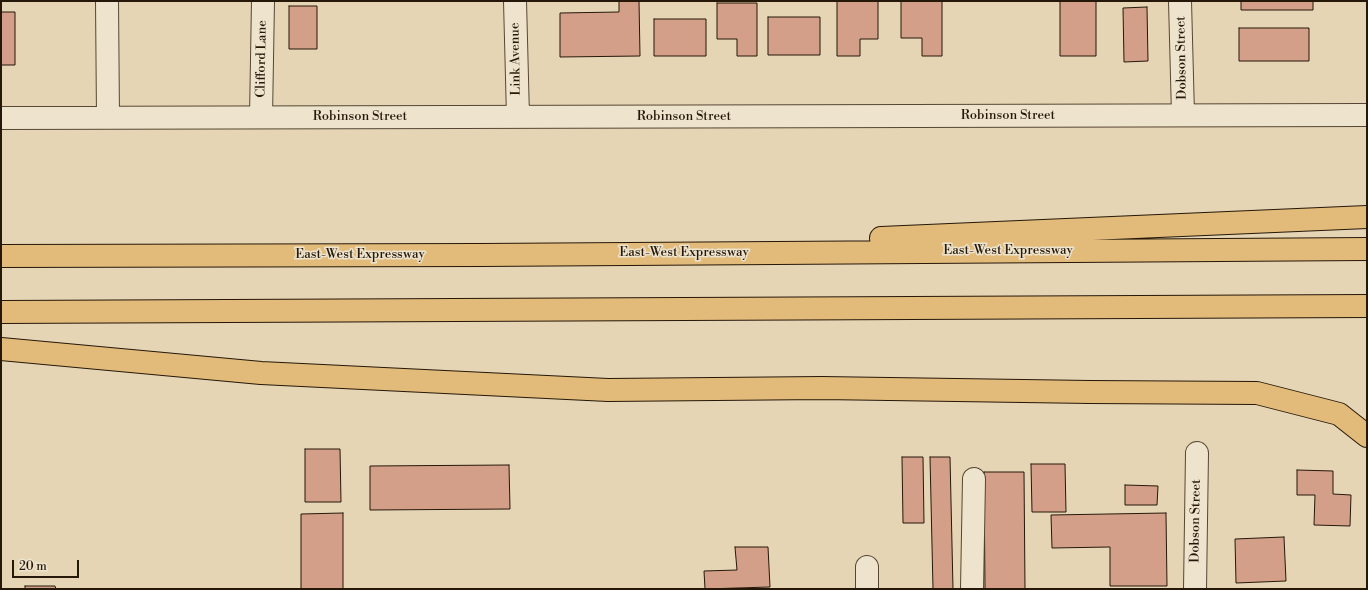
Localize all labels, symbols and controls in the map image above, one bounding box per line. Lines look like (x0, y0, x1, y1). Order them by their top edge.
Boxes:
street label: Dobson Street (1173, 16, 1191, 100)
street label: Clifford Lane (254, 20, 270, 98)
street label: Link Avenue (508, 22, 524, 96)
street label: Robinson Street (961, 108, 1055, 124)
street label: Robinson Street (313, 109, 407, 125)
street label: Robinson Street (637, 109, 731, 125)
street label: East-West Expressway (943, 243, 1073, 259)
street label: East-West Expressway (619, 245, 749, 261)
street label: East-West Expressway (295, 247, 425, 263)
street label: Dobson Street (1187, 479, 1205, 563)
scale bar (14, 552, 81, 578)
text: 20 m (19, 559, 47, 574)

